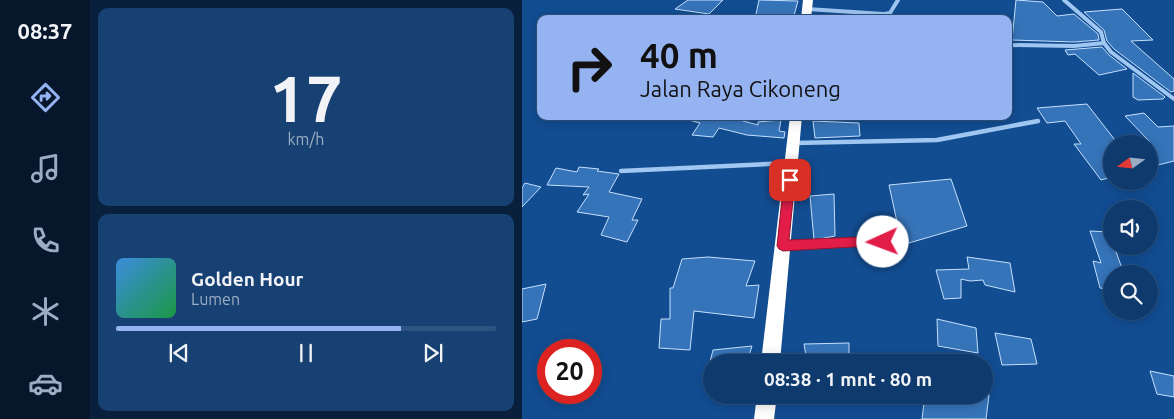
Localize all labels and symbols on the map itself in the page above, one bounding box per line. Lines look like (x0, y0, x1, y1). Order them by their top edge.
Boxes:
north arrow (1103, 135, 1158, 190)
pin (769, 159, 811, 201)
position arrow (856, 215, 908, 267)
speed limit sign: 20 (537, 339, 602, 404)

